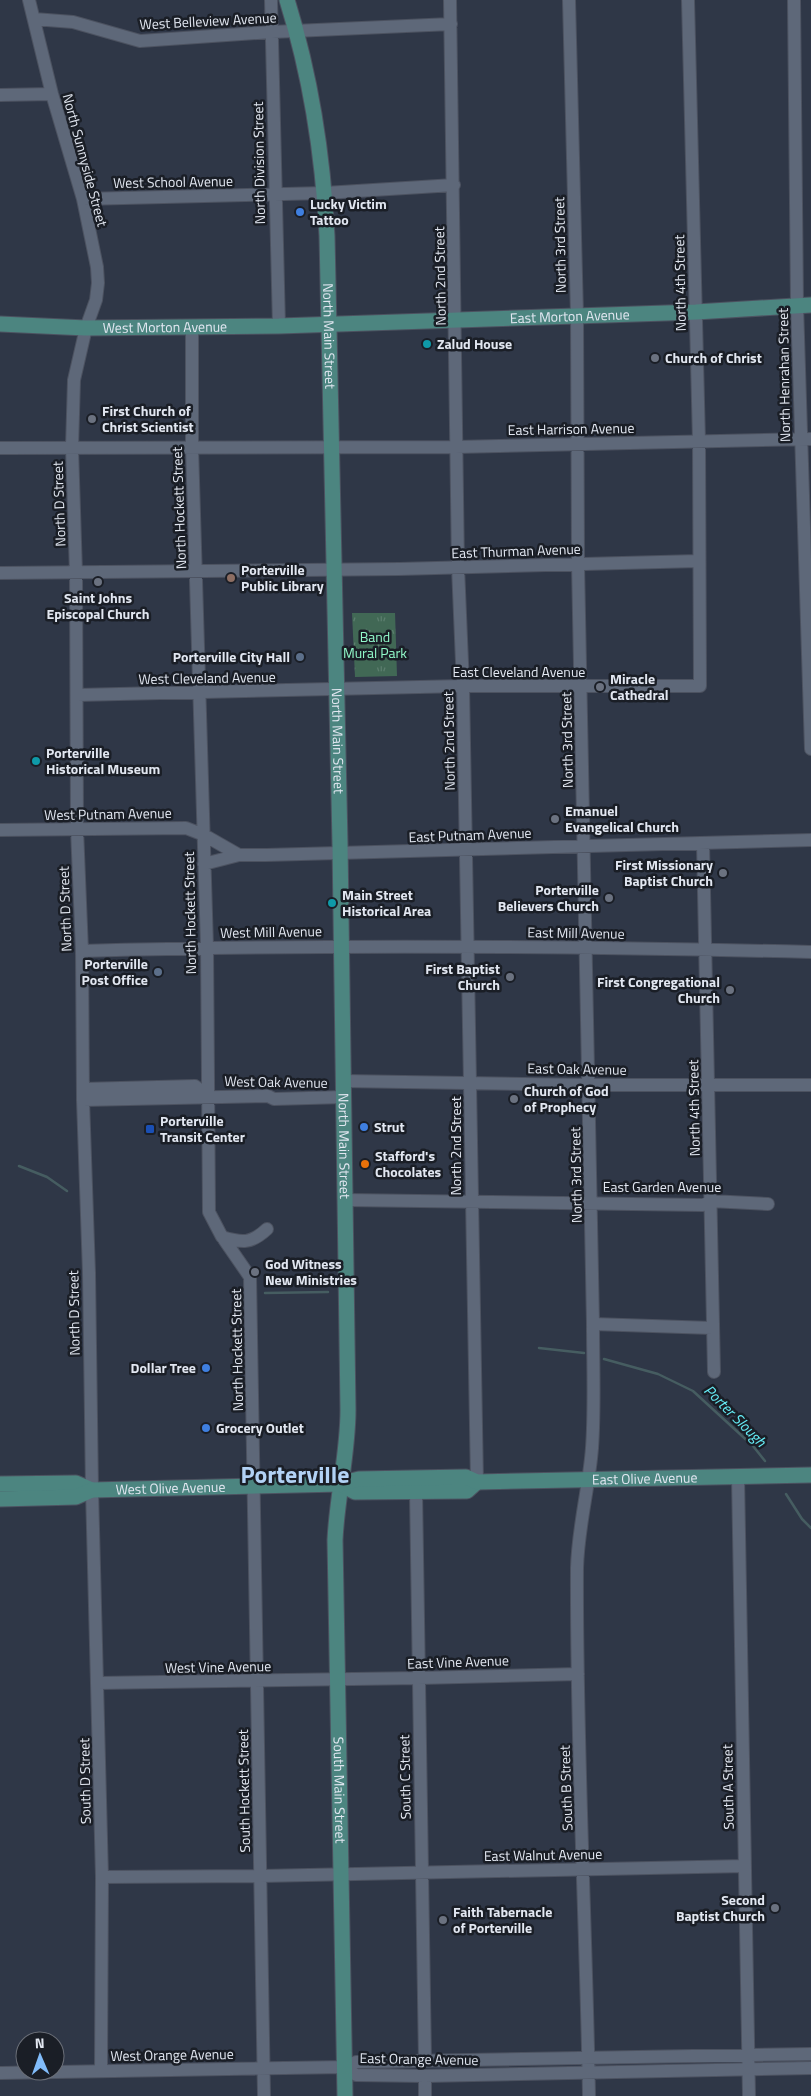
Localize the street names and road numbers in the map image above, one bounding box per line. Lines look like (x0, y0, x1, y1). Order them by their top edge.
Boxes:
street label: West Belleview Avenue (139, 6, 277, 35)
street label: North Sunnyside Street (58, 91, 113, 229)
street label: North Division Street (247, 101, 270, 225)
street label: West School Avenue (113, 170, 233, 193)
street label: North 3rd Street (548, 197, 571, 293)
street label: North 2nd Street (428, 226, 451, 326)
street label: North 4th Street (668, 234, 691, 331)
street label: North Main Street (318, 283, 341, 389)
street label: East Morton Avenue (509, 303, 630, 328)
street label: North Henrahan Street (772, 308, 795, 442)
street label: West Morton Avenue (103, 316, 227, 338)
street label: East Harrison Avenue (507, 417, 635, 440)
street label: North Hockett Street (166, 446, 191, 570)
street label: North D Street (47, 461, 70, 547)
street label: East Thurman Avenue (451, 538, 581, 563)
street label: East Cleveland Avenue (453, 661, 585, 682)
street label: West Cleveland Avenue (138, 666, 276, 689)
street label: North Main Street (327, 688, 350, 794)
street label: North 2nd Street (437, 691, 460, 791)
street label: North 3rd Street (555, 692, 578, 788)
street label: West Putnam Avenue (44, 802, 172, 825)
street label: East Putnam Avenue (408, 822, 532, 847)
street label: North Hockett Street (178, 851, 201, 974)
street label: North D Street (53, 866, 76, 952)
street label: West Mill Avenue (220, 920, 322, 943)
street label: East Mill Avenue (527, 921, 625, 944)
street label: East Oak Avenue (527, 1057, 627, 1080)
street label: North 4th Street (682, 1059, 705, 1156)
street label: West Oak Avenue (224, 1070, 328, 1093)
street label: North Main Street (334, 1093, 356, 1199)
street label: North 2nd Street (445, 1096, 466, 1196)
street label: North 3rd Street (564, 1127, 587, 1223)
street label: East Garden Avenue (603, 1176, 721, 1197)
street label: North D Street (62, 1270, 85, 1356)
street label: North Hockett Street (225, 1288, 248, 1411)
street label: East Olive Avenue (592, 1466, 698, 1490)
street label: West Olive Avenue (115, 1476, 226, 1499)
street label: East Vine Avenue (407, 1649, 509, 1674)
street label: West Vine Avenue (165, 1655, 271, 1678)
street label: South Hockett Street (232, 1729, 255, 1853)
street label: South C Street (393, 1734, 416, 1820)
street label: South Main Street (329, 1737, 351, 1844)
street label: South D Street (73, 1738, 96, 1824)
street label: South A Street (716, 1744, 739, 1830)
street label: South B Street (554, 1745, 577, 1831)
street label: East Walnut Avenue (484, 1843, 602, 1866)
street label: West Orange Avenue (110, 2043, 234, 2066)
street label: East Orange Avenue (359, 2047, 479, 2070)

